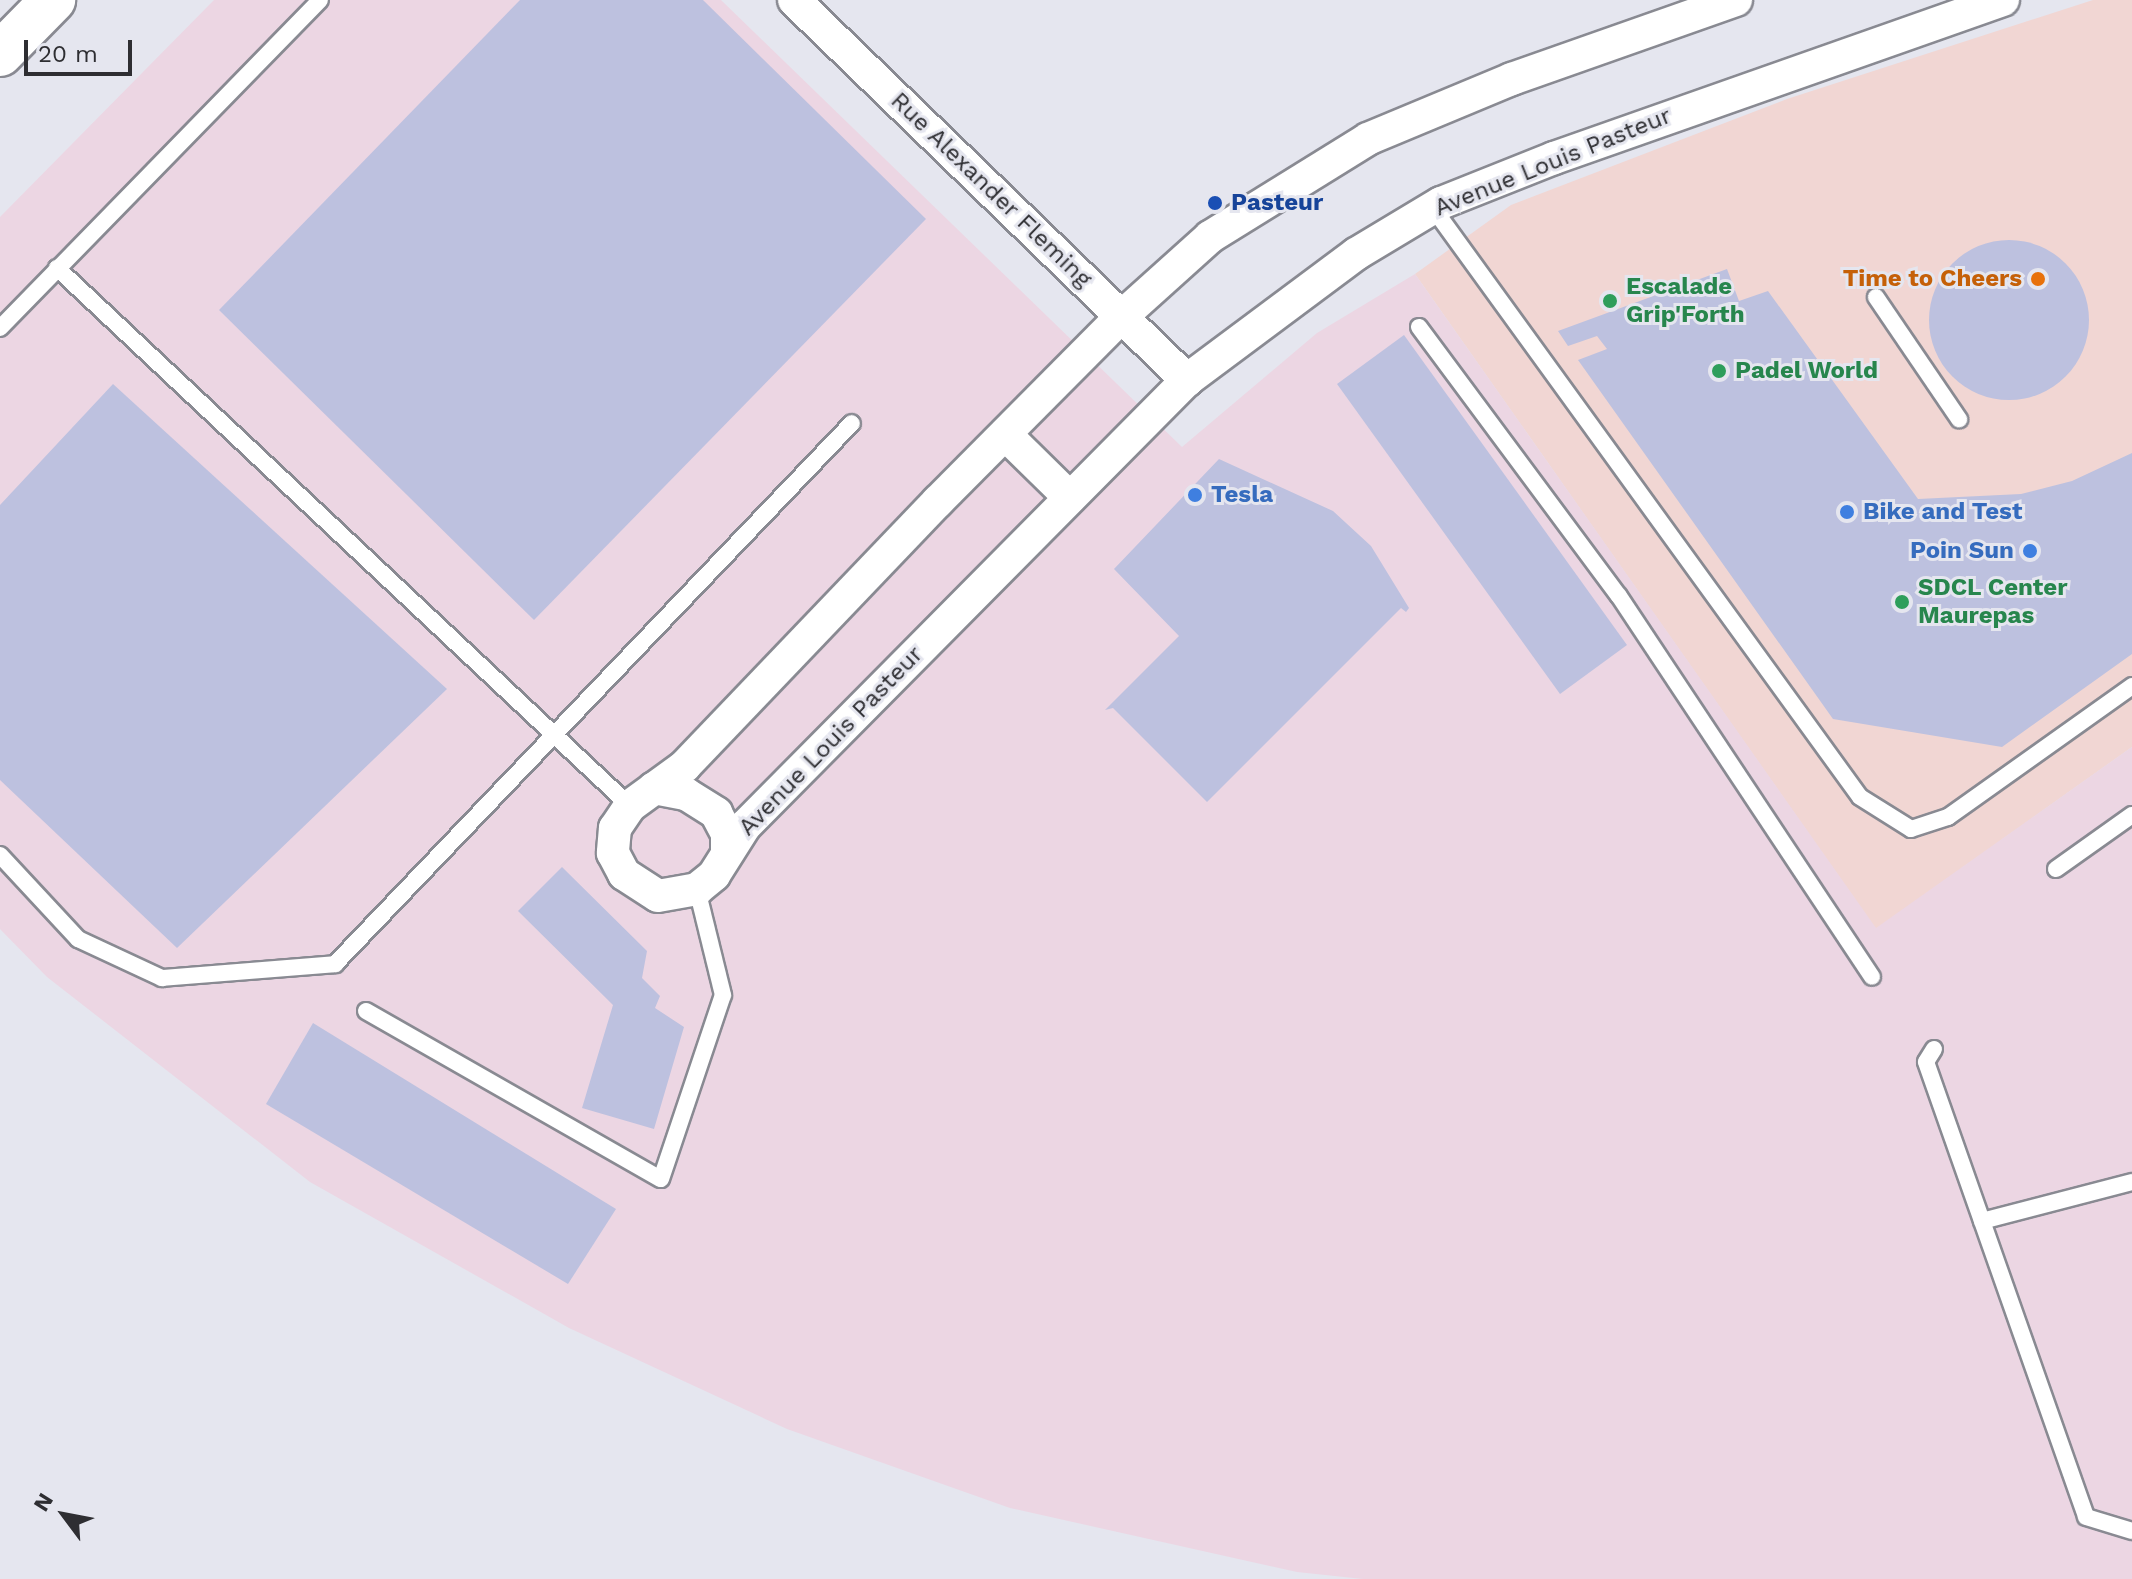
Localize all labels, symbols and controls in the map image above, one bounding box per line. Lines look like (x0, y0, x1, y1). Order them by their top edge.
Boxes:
scale bar (28, 24, 136, 74)
text: 20 m (38, 40, 98, 68)
street label: Rue Alexander Fleming (884, 86, 1098, 294)
street label: Avenue Louis Pasteur (1430, 101, 1676, 223)
place label: Pasteur (1231, 189, 1323, 217)
marker: Pasteur (1206, 194, 1224, 212)
place label: Time to Cheers (1843, 265, 2022, 293)
marker: Time to Cheers (2029, 270, 2047, 288)
place label: Escalade Grip'Forth (1626, 273, 1745, 329)
marker: Escalade Grip'Forth (1601, 292, 1619, 310)
place label: Padel World (1735, 357, 1879, 385)
marker: Padel World (1710, 362, 1728, 380)
place label: Tesla (1211, 481, 1273, 509)
marker: Tesla (1186, 486, 1204, 504)
place label: Bike and Test (1863, 498, 2023, 526)
marker: Bike and Test (1838, 503, 1856, 521)
place label: Poin Sun (1910, 537, 2014, 565)
marker: Poin Sun (2021, 542, 2039, 560)
place label: SDCL Center Maurepas (1918, 574, 2068, 630)
marker: SDCL Center Maurepas (1893, 593, 1911, 611)
street label: Avenue Louis Pasteur (733, 640, 929, 842)
north arrow (24, 1475, 104, 1555)
text: N (28, 1488, 58, 1516)

